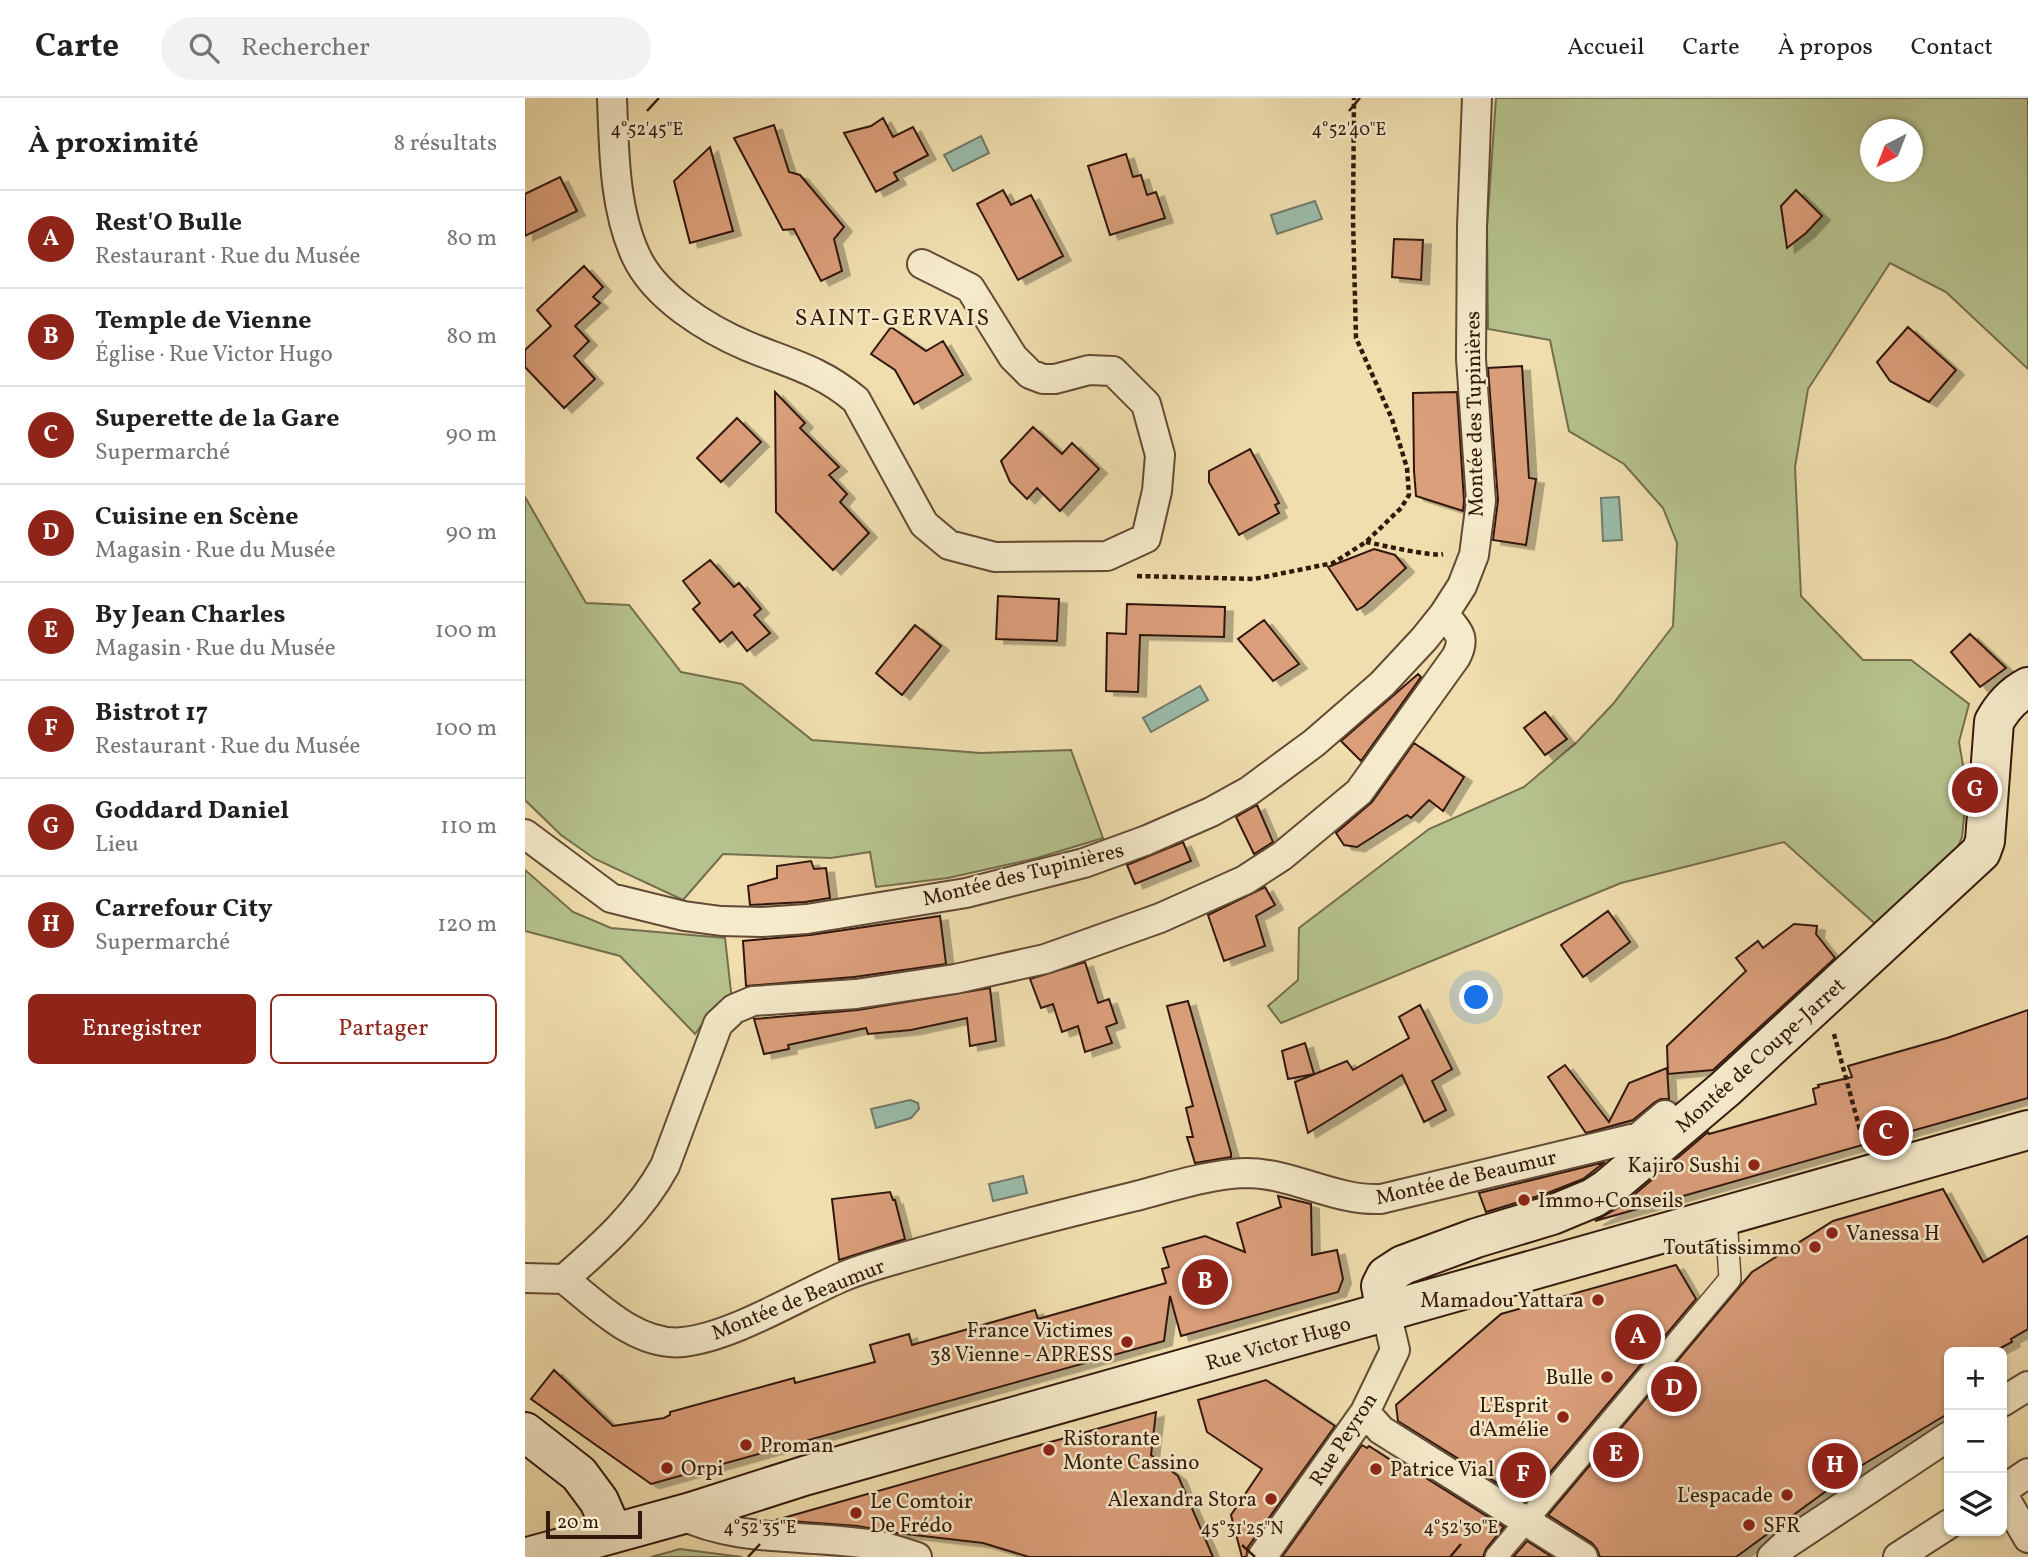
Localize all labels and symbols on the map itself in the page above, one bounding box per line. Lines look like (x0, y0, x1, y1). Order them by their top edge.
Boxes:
text: 4°52'45"E (611, 118, 684, 143)
text: 4°52'40"E (1312, 118, 1387, 143)
north arrow (1860, 119, 1923, 182)
district label: SAINT-GERVAIS (795, 303, 991, 335)
street label: Montée des Tupinières (1459, 311, 1492, 517)
pin: G (1952, 764, 1998, 816)
street label: Montée des Tupinières (920, 836, 1127, 914)
street label: Montée de Coupe-Jarret (1670, 972, 1852, 1140)
your location (1459, 980, 1493, 1014)
pin: C (1863, 1107, 1909, 1159)
street label: Montée de Beaumur (1373, 1144, 1560, 1213)
place label: Kajiro Sushi (1628, 1152, 1740, 1181)
marker: Kajiro Sushi (1746, 1157, 1762, 1173)
place label: Immo+Conseils (1538, 1187, 1683, 1216)
marker: Immo+Conseils (1516, 1192, 1532, 1208)
place label: Vanessa H (1846, 1220, 1940, 1249)
marker: Vanessa H (1824, 1225, 1840, 1241)
place label: Toutatissimmo (1663, 1234, 1801, 1263)
marker: Toutatissimmo (1807, 1239, 1823, 1255)
street label: Montée de Beaumur (708, 1252, 890, 1348)
pin: B (1182, 1256, 1228, 1308)
place label: Mamadou Yattara (1420, 1287, 1584, 1316)
marker: Mamadou Yattara (1590, 1292, 1606, 1308)
street label: Rue Victor Hugo (1202, 1310, 1354, 1379)
pin: A (1615, 1311, 1661, 1363)
place label: France Victimes 38 Vienne - APRESS (930, 1317, 1113, 1370)
marker: France Victimes 38 Vienne - APRESS (1119, 1334, 1135, 1350)
pin: D (1651, 1363, 1697, 1415)
place label: Bulle (1546, 1364, 1593, 1393)
marker: Bulle (1599, 1369, 1615, 1385)
street label: Rue Peyron (1303, 1388, 1385, 1492)
place label: L'Esprit d'Amélie (1469, 1392, 1549, 1445)
marker: L'Esprit d'Amélie (1555, 1409, 1571, 1425)
place label: Ristorante Monte Cassino (1063, 1425, 1199, 1478)
pin: E (1593, 1429, 1639, 1481)
place label: Proman (760, 1432, 834, 1461)
marker: Proman (738, 1437, 754, 1453)
pin: H (1812, 1440, 1858, 1492)
marker: Ristorante Monte Cassino (1041, 1442, 1057, 1458)
pin: F (1500, 1449, 1546, 1501)
place label: Orpi (681, 1455, 724, 1484)
place label: Patrice Vial (1390, 1456, 1494, 1485)
marker: Orpi (659, 1460, 675, 1476)
marker: Patrice Vial (1368, 1461, 1384, 1477)
place label: L'espacade (1677, 1482, 1773, 1511)
place label: Alexandra Stora (1108, 1486, 1257, 1515)
marker: L'espacade (1779, 1487, 1795, 1503)
place label: Le Comtoir De Frédo (870, 1488, 973, 1541)
marker: Alexandra Stora (1263, 1491, 1279, 1507)
marker: Le Comtoir De Frédo (848, 1505, 864, 1521)
scale bar (546, 1508, 642, 1540)
place label: SFR (1763, 1512, 1801, 1541)
text: 4°52'35"E (723, 1516, 797, 1541)
text: 4°52'30"E (1424, 1516, 1499, 1541)
text: 45°31'25"N (1200, 1517, 1284, 1542)
marker: SFR (1741, 1517, 1757, 1533)

